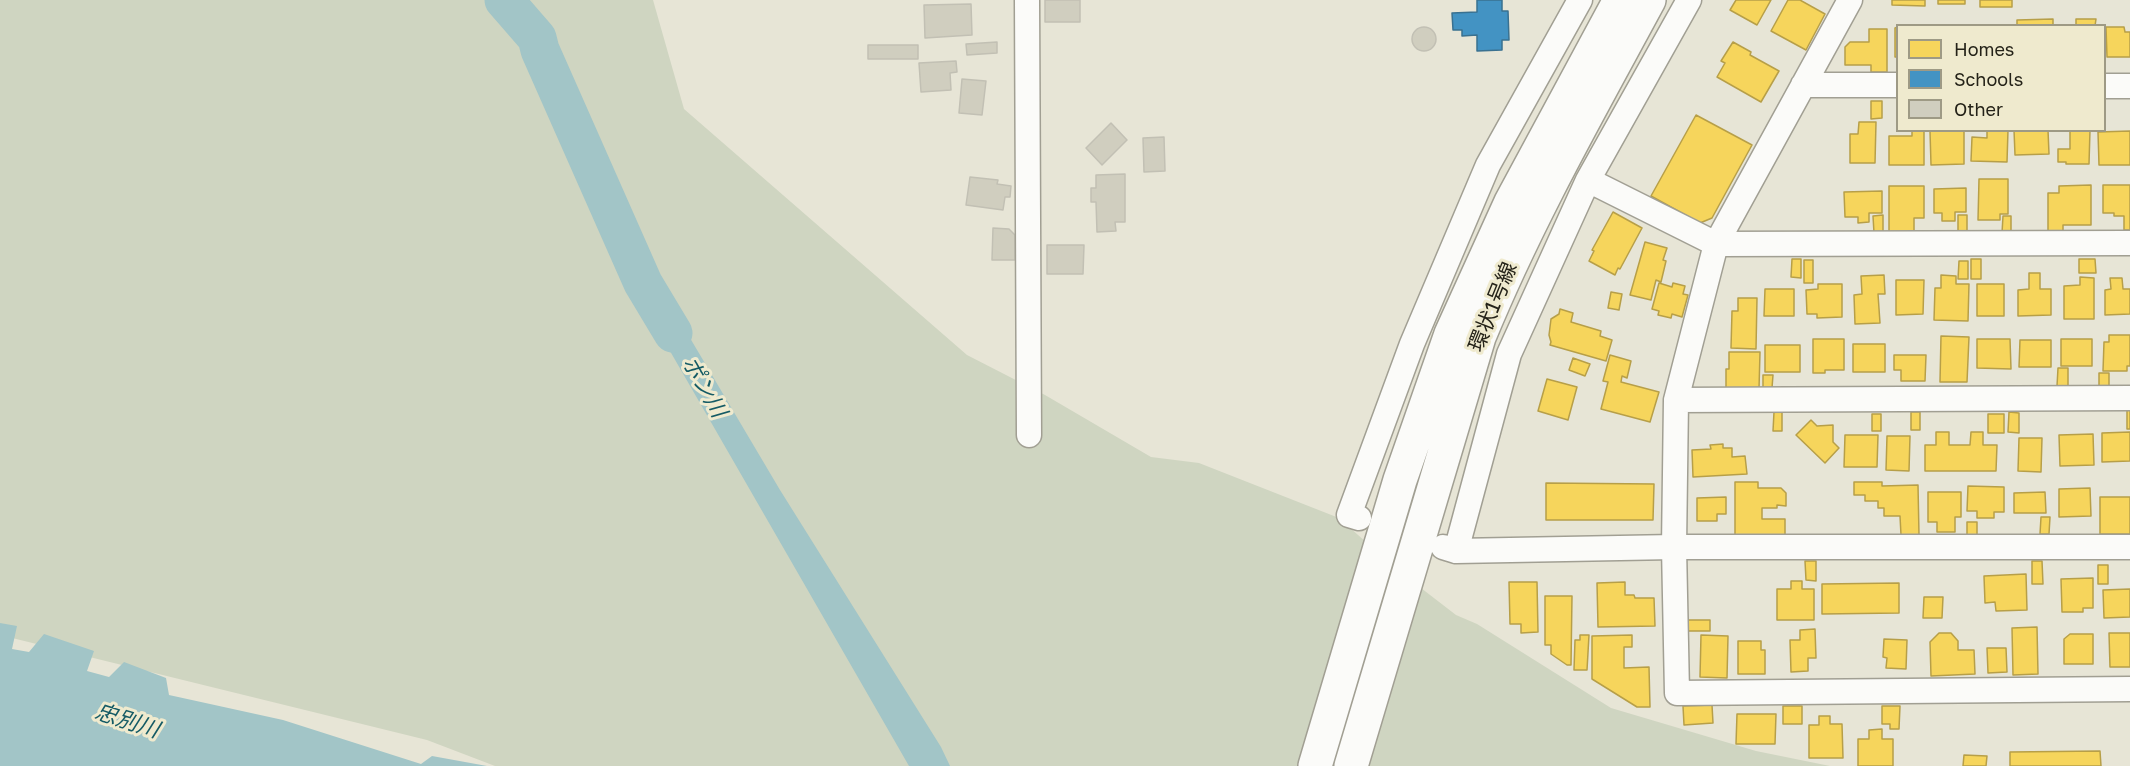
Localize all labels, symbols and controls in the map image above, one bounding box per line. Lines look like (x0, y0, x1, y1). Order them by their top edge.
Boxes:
legend (1896, 24, 2106, 132)
text: Homes (1954, 38, 2014, 60)
text: Schools (1954, 68, 2023, 90)
text: Other (1954, 98, 2003, 120)
street label: 環状1号線 (1464, 259, 1522, 355)
water label: ポン川 (676, 352, 732, 422)
water label: 忠別川 (92, 698, 162, 744)

